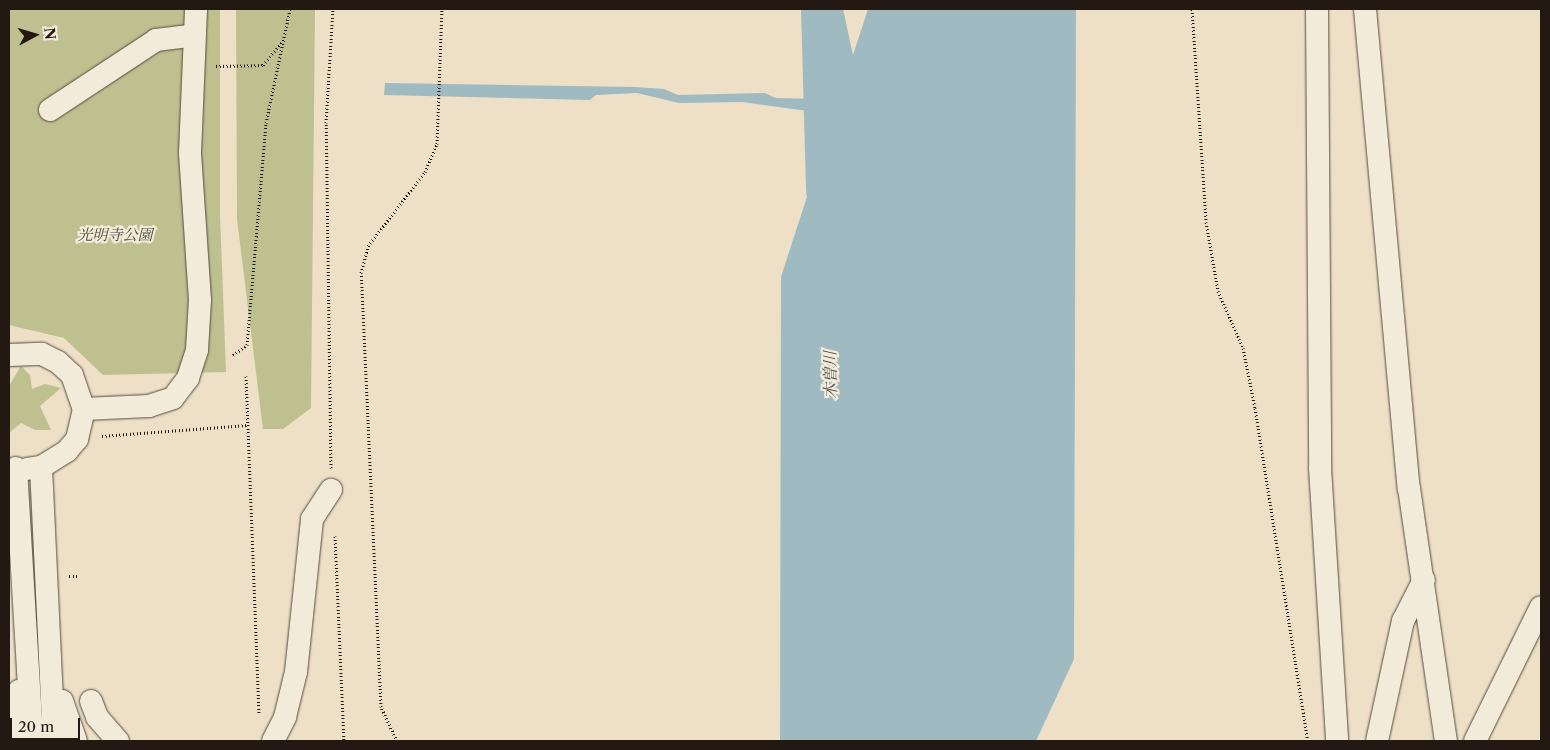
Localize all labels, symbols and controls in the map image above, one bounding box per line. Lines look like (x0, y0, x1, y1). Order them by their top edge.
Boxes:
north arrow (10, 10, 60, 60)
text: N (40, 26, 60, 40)
park label: 光明寺公園 (78, 226, 152, 244)
water label: 木曽川 (820, 351, 840, 399)
scale bar (12, 708, 82, 740)
text: 20 m (18, 717, 54, 736)

